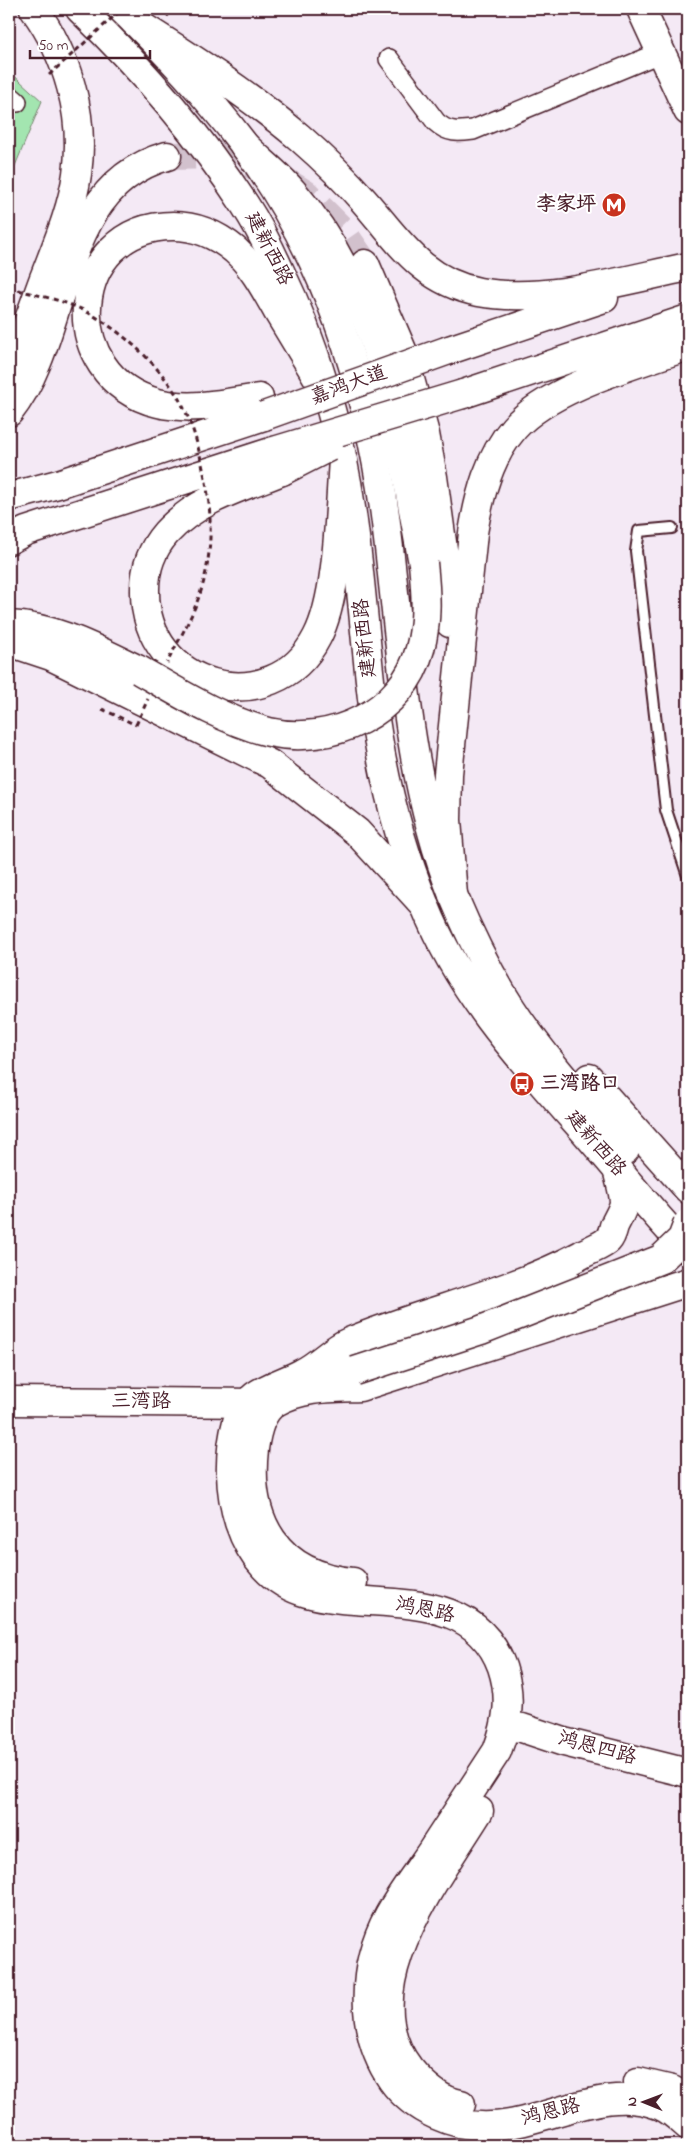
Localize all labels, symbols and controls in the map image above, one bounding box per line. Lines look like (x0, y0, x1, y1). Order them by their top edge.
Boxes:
scale bar (30, 28, 150, 60)
text: 50 m (38, 35, 69, 57)
place label: 李家坪 (536, 191, 596, 220)
metro station icon: 李家坪 (601, 192, 627, 218)
street label: 建新西路 (237, 207, 300, 292)
street label: 嘉鸿大道 (306, 359, 392, 413)
street label: 建新西路 (347, 596, 385, 679)
place label: 三湾路口 (540, 1070, 620, 1099)
bus stop icon: 三湾路口 (509, 1071, 535, 1097)
street label: 建新西路 (558, 1104, 633, 1184)
street label: 三湾路 (111, 1388, 172, 1417)
street label: 鸿恩路 (393, 1591, 458, 1632)
street label: 鸿恩四路 (555, 1725, 640, 1774)
north arrow (620, 2076, 670, 2126)
street label: 鸿恩路 (518, 2091, 585, 2134)
text: N (622, 2097, 643, 2107)

